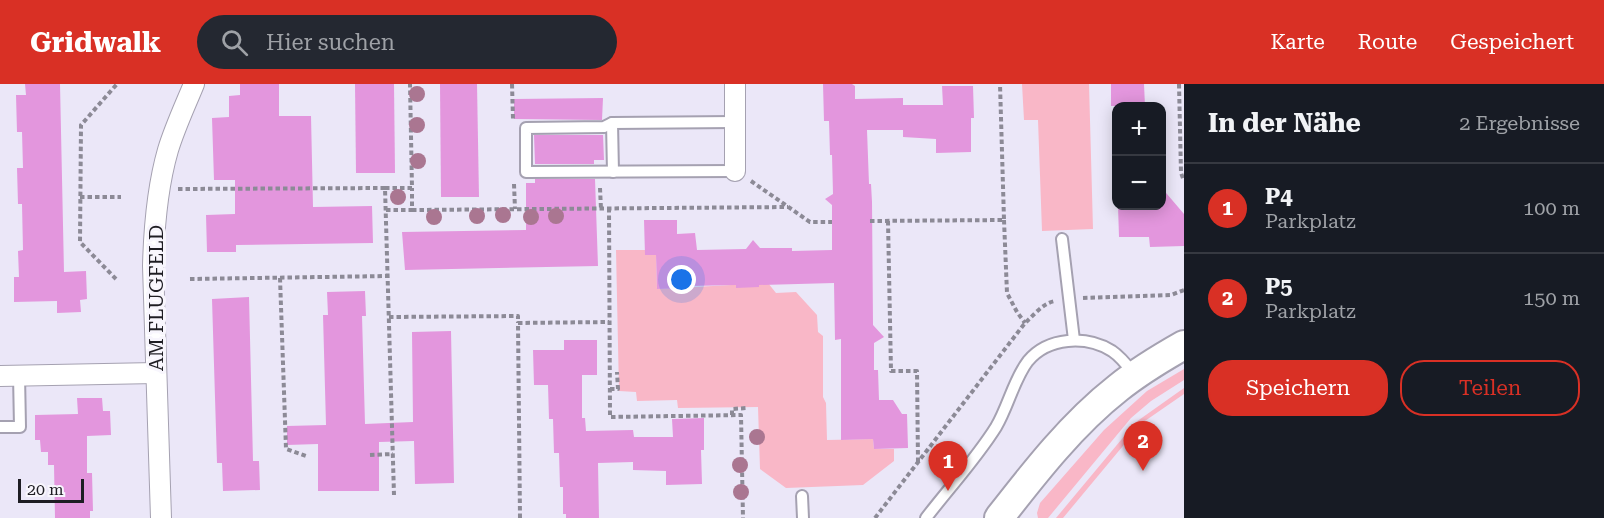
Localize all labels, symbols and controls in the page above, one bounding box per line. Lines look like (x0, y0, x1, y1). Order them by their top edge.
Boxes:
search box (197, 15, 617, 69)
text: Gridwalk (30, 26, 161, 59)
icon: search (218, 26, 251, 59)
text: Hier suchen (266, 30, 395, 55)
text: Karte (1270, 30, 1325, 54)
text: Route (1358, 30, 1417, 54)
text: Gespeichert (1450, 30, 1574, 54)
map controls (1112, 102, 1166, 210)
button: + (1112, 102, 1166, 156)
text: In der Nähe (1208, 108, 1361, 138)
text: 2 Ergebnisse (1459, 111, 1580, 135)
button: − (1112, 156, 1166, 210)
text: P4 (1265, 184, 1293, 209)
text: 1 (1222, 196, 1233, 220)
text: 100 m (1523, 196, 1580, 220)
text: Parkplatz (1265, 209, 1356, 233)
street label: AM FLUGFELD (144, 225, 168, 371)
your location (667, 265, 696, 294)
text: P5 (1265, 274, 1293, 299)
text: 2 (1222, 286, 1233, 310)
text: 150 m (1523, 286, 1580, 310)
text: Parkplatz (1265, 299, 1356, 323)
button: Speichern (1208, 360, 1388, 416)
button: Teilen (1400, 360, 1580, 416)
pin: 2 (1124, 422, 1162, 471)
pin: 1 (928, 442, 968, 491)
scale bar (18, 476, 84, 504)
text: 20 m (27, 480, 64, 499)

